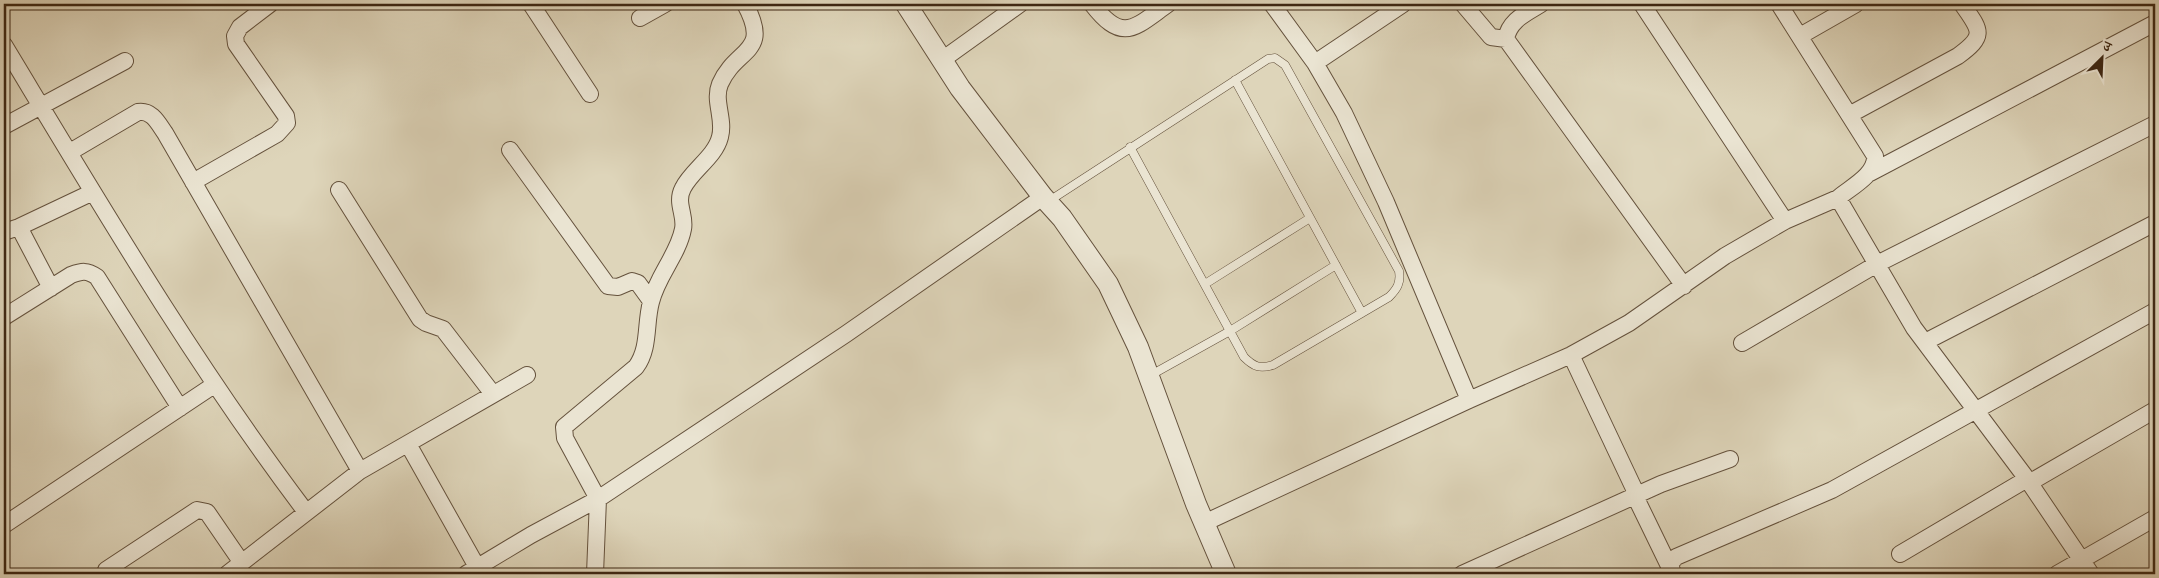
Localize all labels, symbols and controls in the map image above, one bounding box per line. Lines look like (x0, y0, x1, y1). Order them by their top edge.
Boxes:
north arrow (2076, 32, 2126, 82)
text: उ (2099, 36, 2115, 57)

